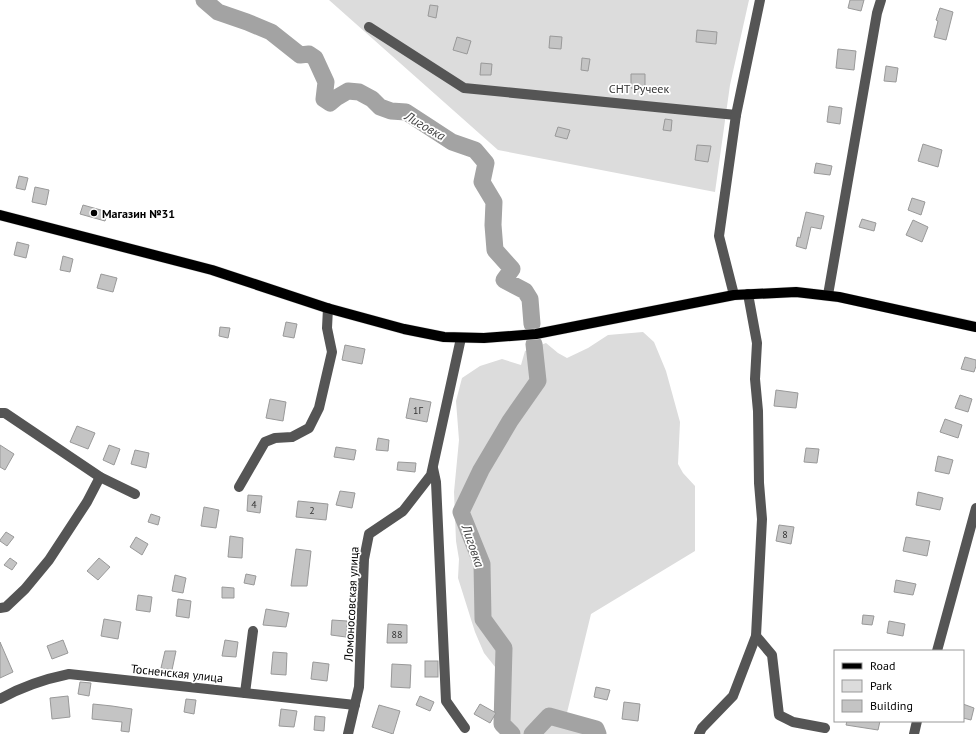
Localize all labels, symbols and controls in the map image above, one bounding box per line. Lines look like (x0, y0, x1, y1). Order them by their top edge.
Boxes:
park label: СНТ Ручеек (609, 81, 669, 96)
water label: Лиговка (401, 107, 449, 145)
place label: Магазин №31 (102, 206, 175, 221)
marker: Магазин №31 (89, 208, 99, 218)
house number: 1Г (413, 404, 424, 417)
house number: 4 (251, 498, 257, 511)
house number: 2 (309, 504, 315, 517)
water label: Лиговка (457, 521, 488, 570)
house number: 8 (782, 528, 788, 541)
street label: Ломоносовская улица (340, 546, 362, 663)
house number: 88 (392, 628, 402, 641)
legend (834, 650, 964, 722)
text: Road (870, 658, 895, 673)
street label: Тосненская улица (130, 661, 224, 685)
text: Park (870, 678, 892, 693)
text: Building (870, 698, 913, 713)

